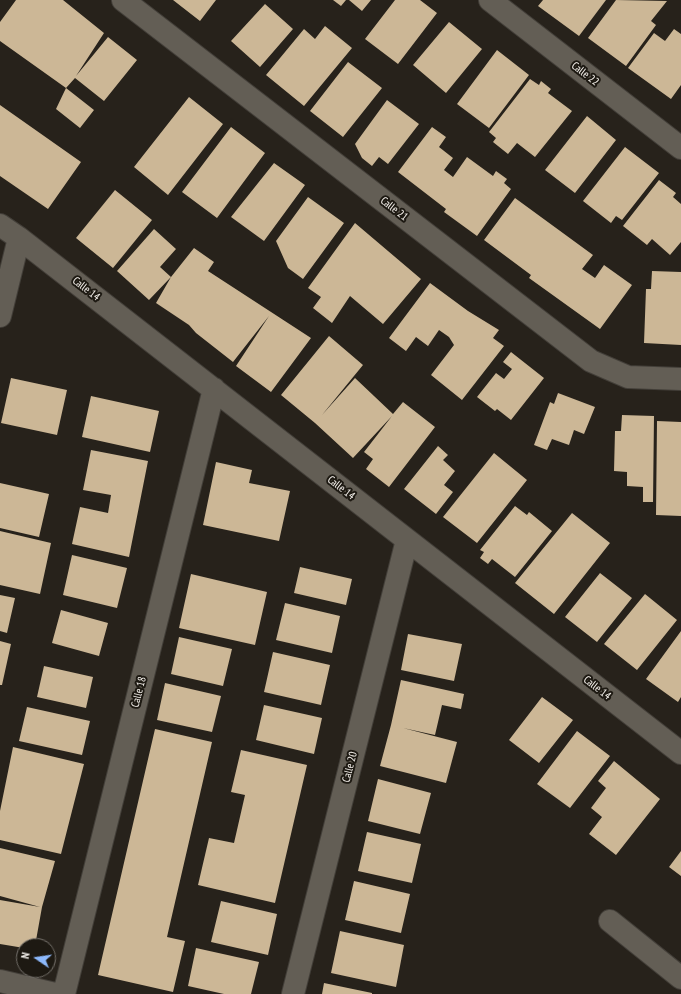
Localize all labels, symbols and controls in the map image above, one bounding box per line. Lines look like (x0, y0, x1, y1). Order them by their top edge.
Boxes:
street label: Calle 22 (569, 59, 601, 89)
street label: Calle 21 (378, 194, 410, 224)
street label: Calle 14 (70, 274, 102, 304)
street label: Calle 14 (325, 473, 357, 503)
street label: Calle 14 (581, 673, 613, 703)
street label: Calle 18 (129, 675, 149, 709)
street label: Calle 20 (340, 750, 360, 784)
north arrow (16, 938, 56, 978)
text: N (18, 951, 33, 960)

